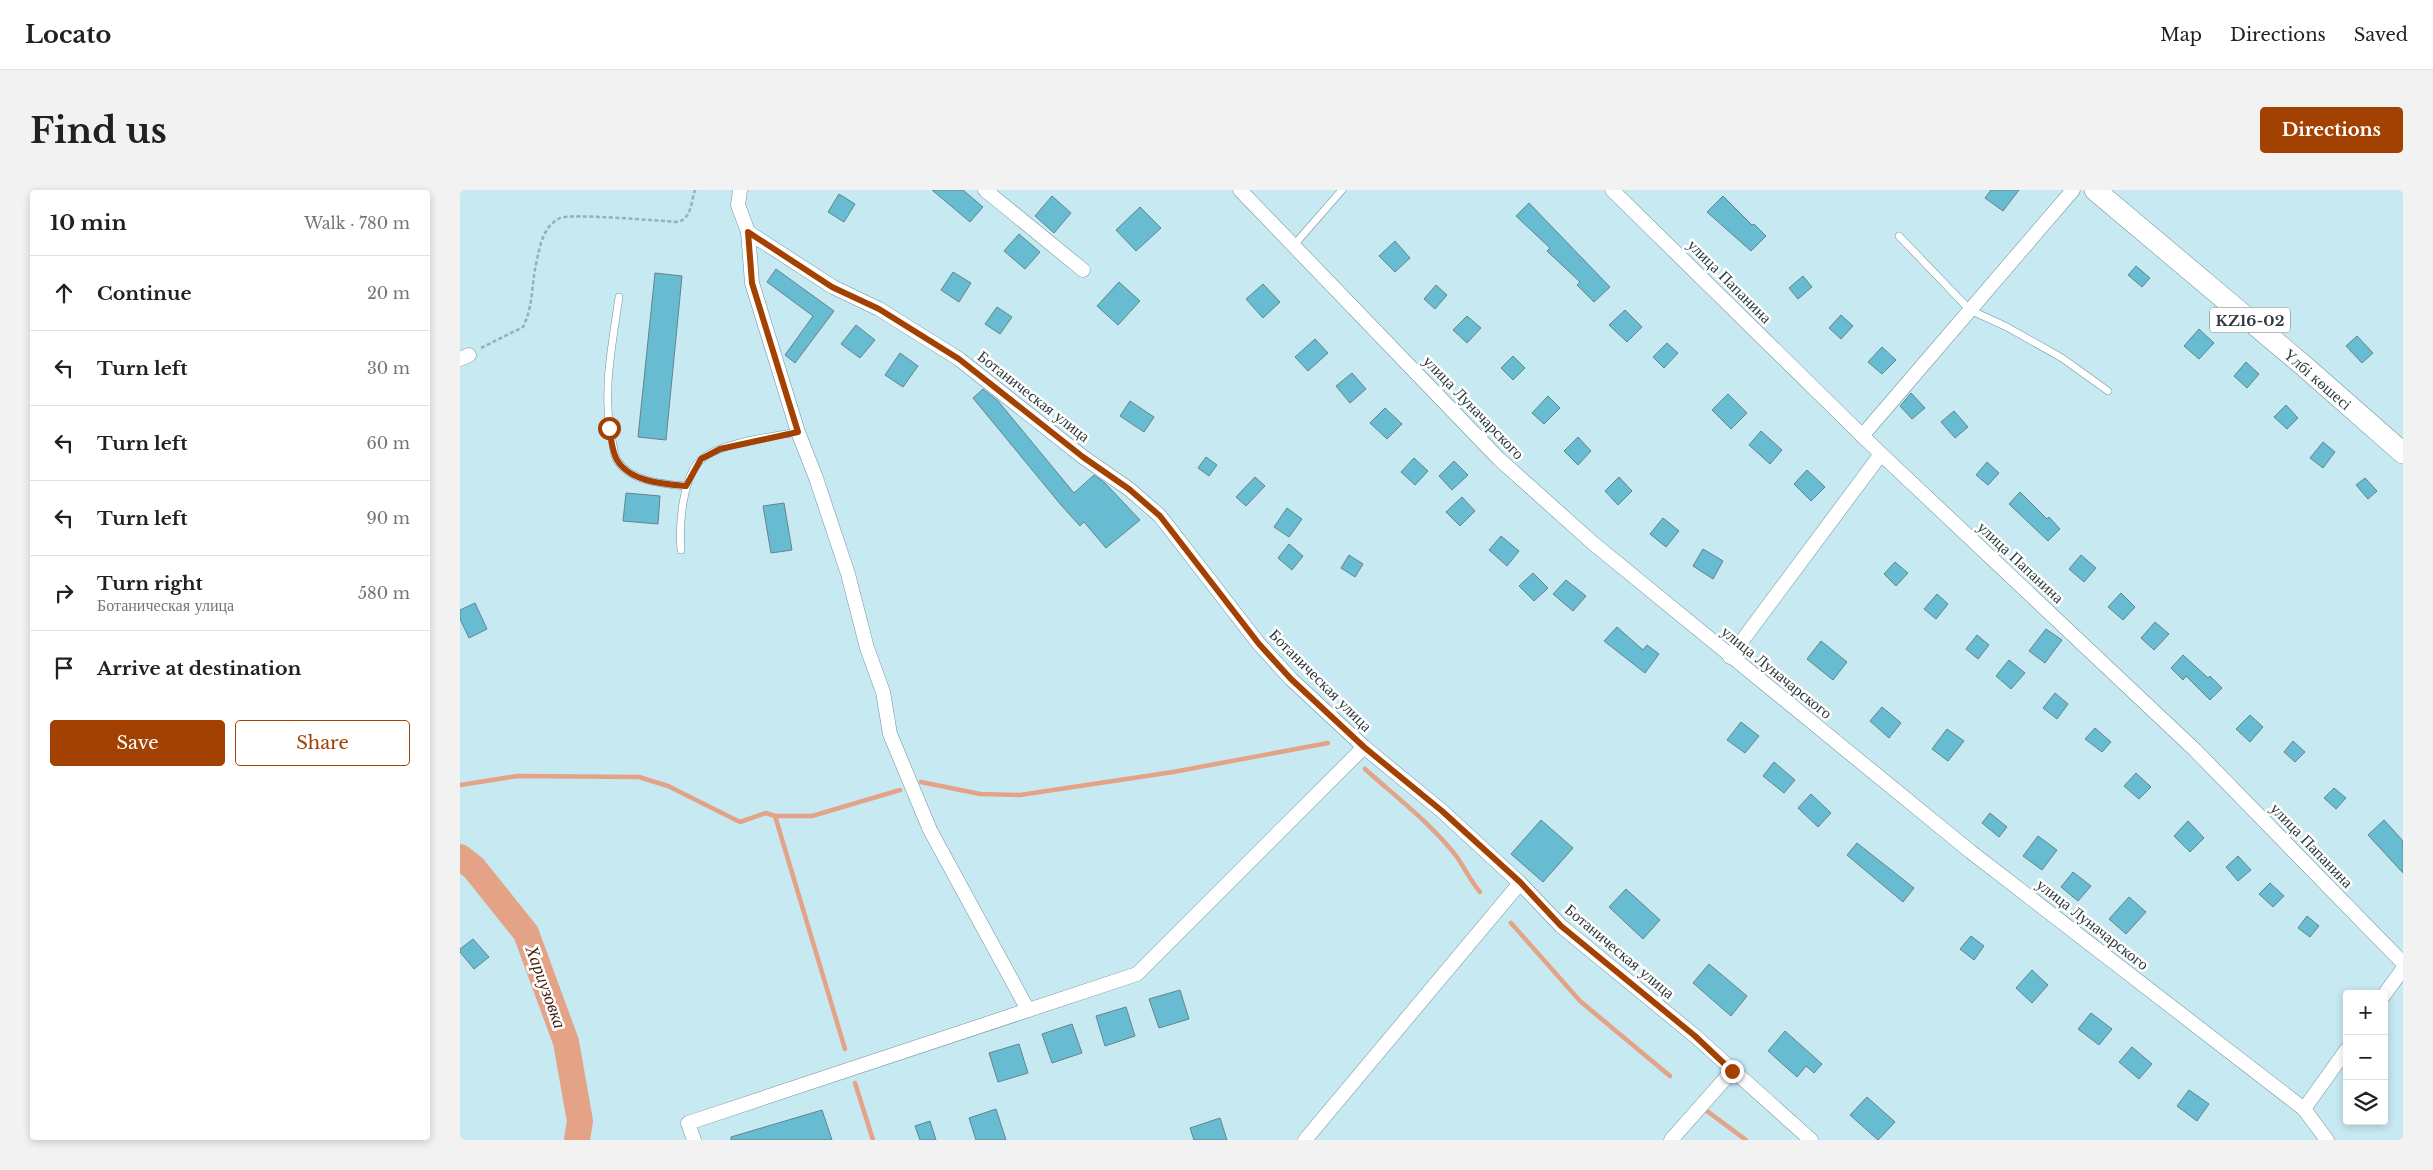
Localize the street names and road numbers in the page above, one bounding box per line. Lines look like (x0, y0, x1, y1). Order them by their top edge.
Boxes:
street label: улица Папанина (1684, 235, 1776, 327)
road number: KZ16-02 (2210, 308, 2290, 332)
street label: Үлбі көшесі (2280, 344, 2357, 414)
street label: Ботаническая улица (974, 346, 1094, 446)
street label: улица Луначарского (1419, 351, 1529, 463)
street label: улица Папанина (1974, 517, 2068, 607)
street label: улица Луначарского (1717, 621, 1837, 723)
street label: Ботаническая улица (1265, 624, 1377, 736)
street label: улица Папанина (2266, 798, 2358, 892)
street label: улица Луначарского (2033, 874, 2153, 974)
street label: Ботаническая улица (1561, 899, 1679, 1003)

